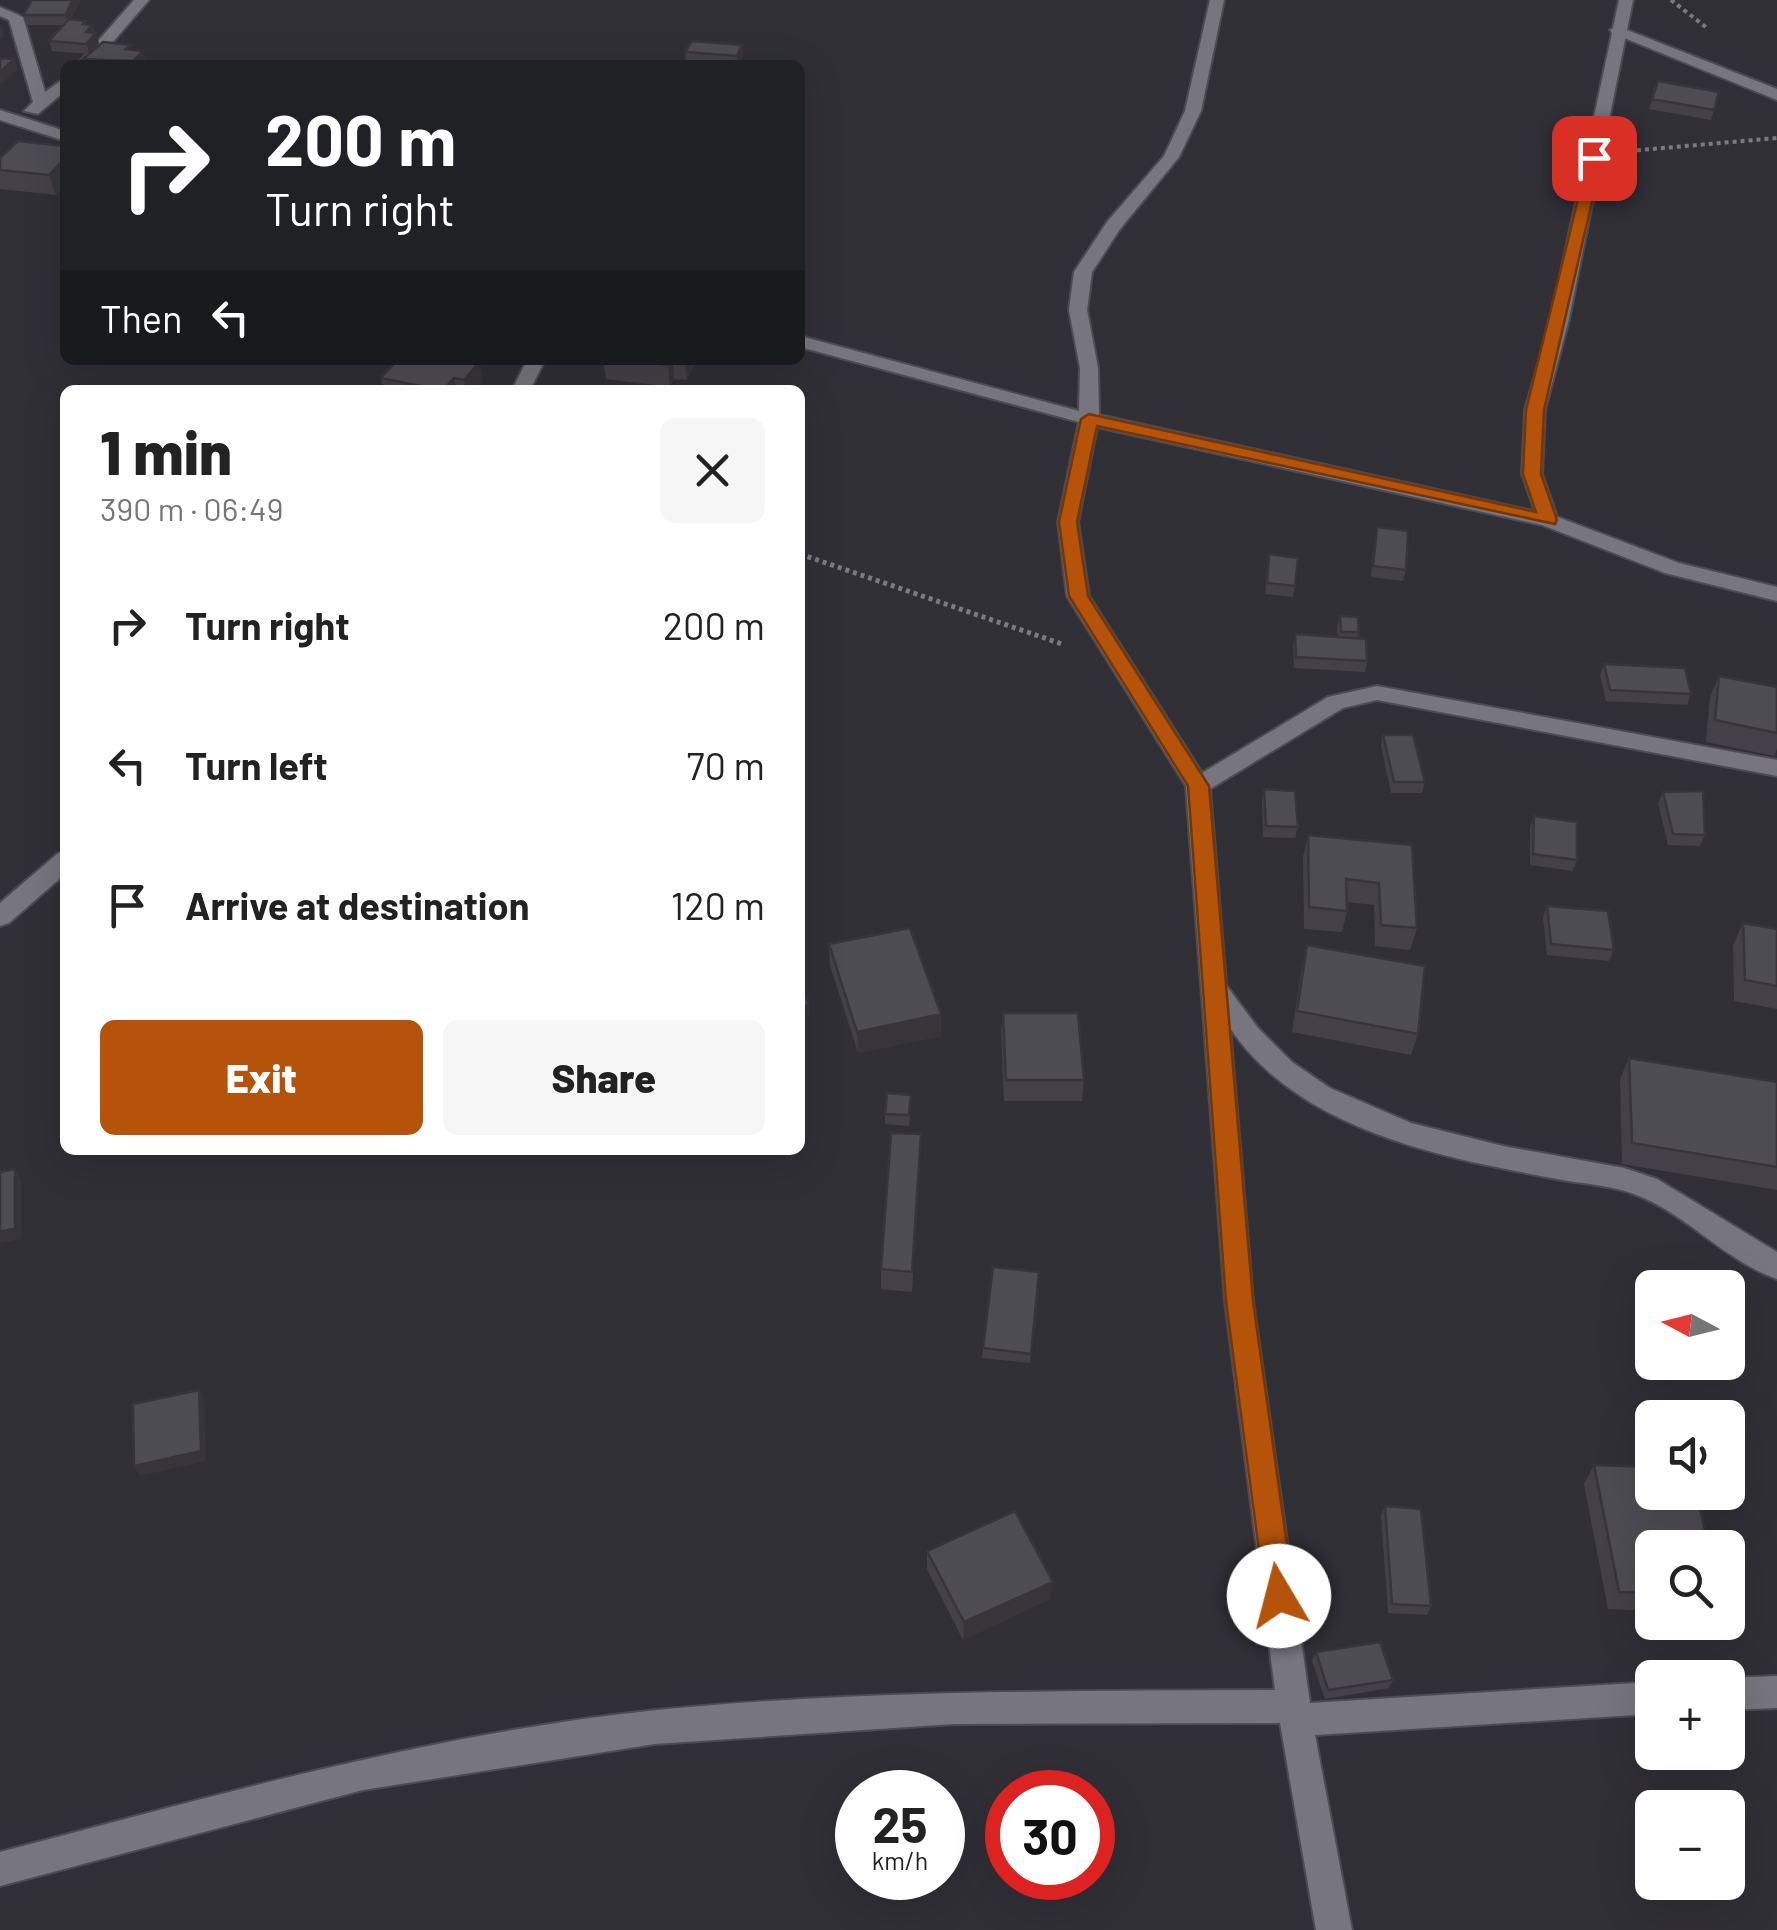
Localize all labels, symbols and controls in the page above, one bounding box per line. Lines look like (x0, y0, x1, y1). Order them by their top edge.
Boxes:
text: 200 m (265, 96, 456, 180)
icon: right (100, 100, 230, 230)
pin (1552, 116, 1637, 201)
icon: arrive (1567, 131, 1622, 186)
text: Turn right (265, 181, 455, 235)
icon: left (203, 290, 258, 345)
text: Then (100, 295, 183, 341)
text: 1 min (100, 415, 232, 487)
button: close (660, 418, 765, 523)
text: 390 m · 06:49 (100, 489, 283, 527)
icon: right (100, 598, 155, 653)
text: Turn right (185, 602, 350, 648)
text: 200 m (663, 602, 765, 648)
icon: left (100, 738, 155, 793)
text: Turn left (185, 742, 328, 788)
text: 70 m (687, 742, 765, 788)
icon: arrive (100, 878, 155, 933)
text: Arrive at destination (185, 882, 530, 928)
text: 120 m (671, 882, 765, 928)
button: Exit (100, 1020, 423, 1135)
button: Share (443, 1020, 765, 1135)
north arrow (1635, 1270, 1745, 1380)
map controls (1635, 1270, 1745, 1900)
button: sound (1635, 1400, 1745, 1510)
button: search (1635, 1530, 1745, 1640)
position arrow (1227, 1544, 1331, 1648)
button: + (1635, 1660, 1745, 1770)
speed limit sign: 30 (985, 1770, 1115, 1900)
button: − (1635, 1790, 1745, 1900)
text: 25 (873, 1793, 927, 1853)
text: km/h (872, 1845, 928, 1875)

